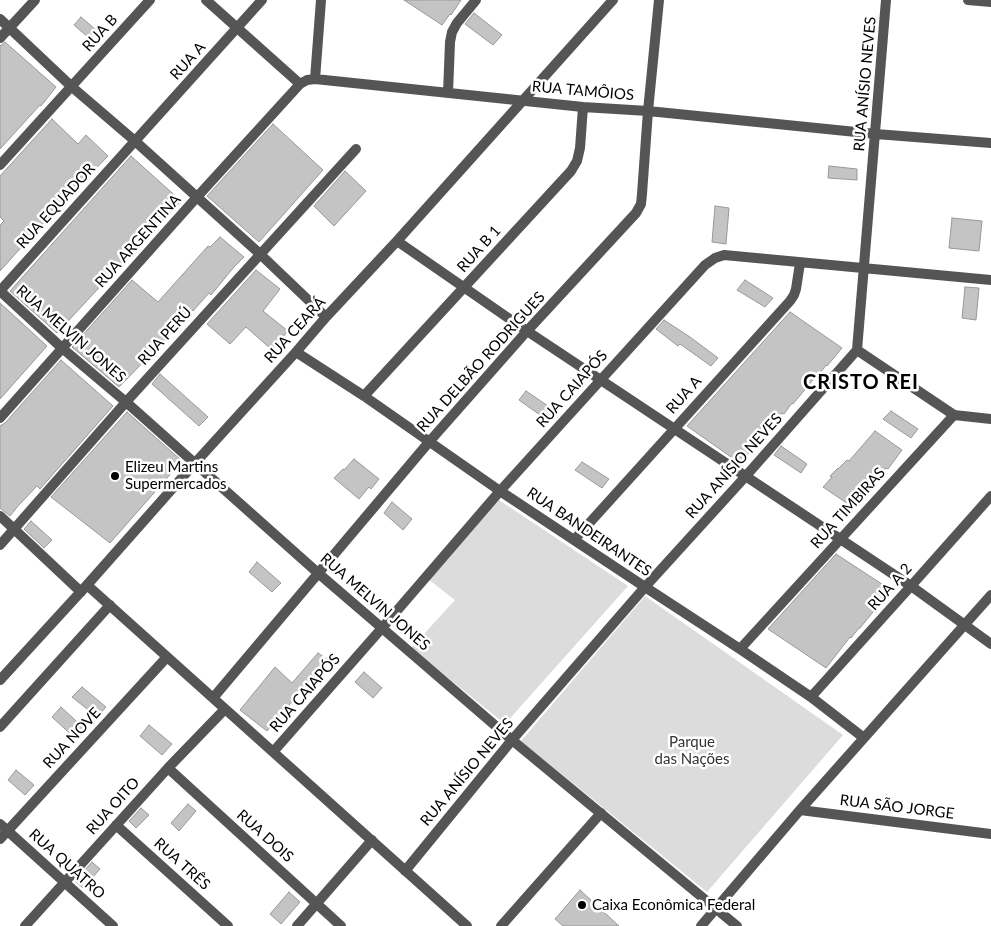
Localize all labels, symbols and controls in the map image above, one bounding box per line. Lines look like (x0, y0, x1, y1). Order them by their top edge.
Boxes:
street label: RUA B (79, 11, 121, 55)
street label: RUA ANÍSIO NEVES (850, 16, 880, 152)
street label: RUA A (166, 39, 210, 83)
street label: RUA TAMÔIOS (531, 78, 635, 104)
street label: RUA EQUADOR (13, 160, 99, 252)
street label: RUA ARGENTINA (91, 191, 185, 291)
street label: RUA B 1 (453, 222, 505, 276)
street label: RUA MELVIN JONES (13, 282, 129, 386)
street label: RUA DELBÃO RODRIGUES (413, 288, 549, 436)
street label: RUA CEARÁ (261, 293, 329, 367)
street label: RUA PERÚ (134, 303, 196, 369)
street label: RUA CAIAPÓS (533, 347, 611, 431)
district label: CRISTO REI (802, 371, 920, 395)
street label: RUA A (662, 373, 706, 417)
street label: RUA ANÍSIO NEVES (682, 410, 786, 522)
place label: Elizeu Martins Supermercados (125, 458, 227, 493)
street label: RUA TIMBIRAS (807, 464, 889, 552)
marker: Elizeu Martins Supermercados (109, 470, 121, 482)
street label: RUA BANDEIRANTES (523, 484, 655, 580)
street label: RUA MELVIN JONES (317, 550, 433, 654)
street label: RUA A 2 (864, 560, 916, 614)
street label: RUA CAIAPÓS (266, 650, 344, 736)
street label: RUA NOVE (39, 704, 105, 772)
street label: RUA ANÍSIO NEVES (417, 714, 517, 830)
park label: Parque das Nações (655, 733, 729, 768)
street label: RUA OITO (83, 774, 143, 838)
street label: RUA SÃO JORGE (839, 791, 955, 823)
street label: RUA DOIS (233, 806, 297, 866)
street label: RUA QUATRO (25, 825, 109, 903)
street label: RUA TRÊS (150, 834, 214, 894)
place label: Caixa Econômica Federal (592, 896, 755, 914)
marker: Caixa Econômica Federal (576, 899, 588, 911)

